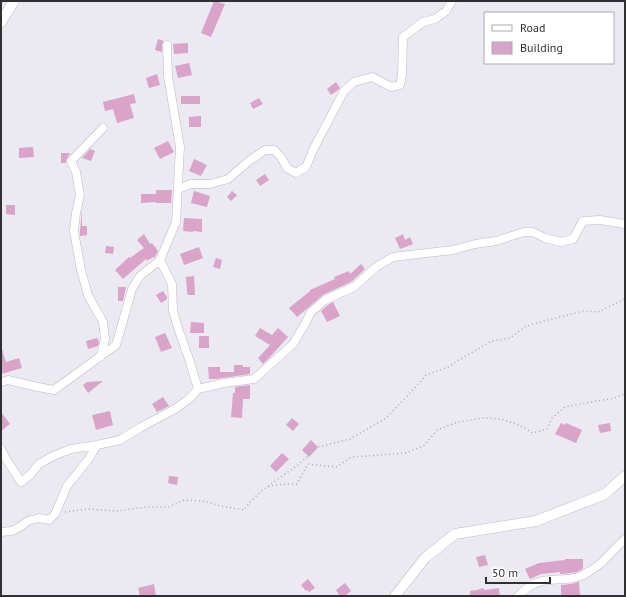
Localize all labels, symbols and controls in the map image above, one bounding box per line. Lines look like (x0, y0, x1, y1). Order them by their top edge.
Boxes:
legend (484, 12, 614, 64)
text: Road (520, 20, 545, 35)
text: Building (520, 40, 563, 55)
scale bar (486, 559, 550, 585)
text: 50 m (492, 565, 518, 580)

